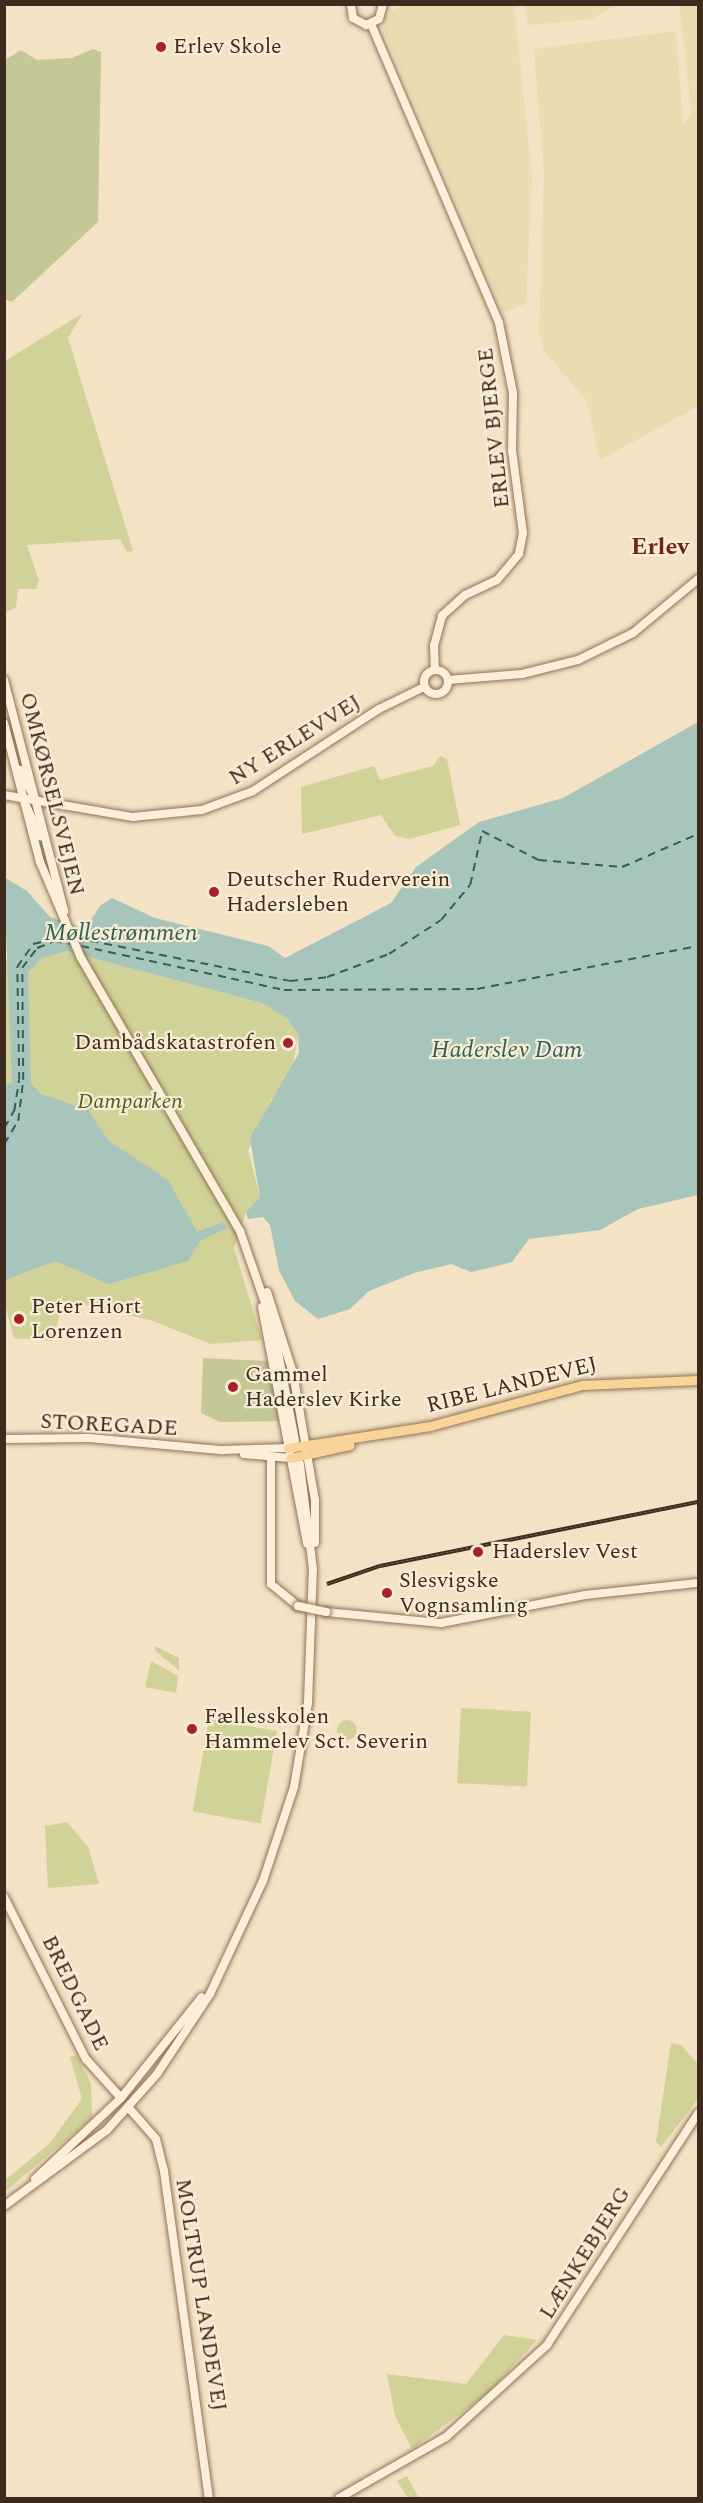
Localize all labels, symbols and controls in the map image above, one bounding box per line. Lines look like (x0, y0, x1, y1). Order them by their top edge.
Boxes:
place label: Erlev Skole (173, 34, 282, 60)
marker: Erlev Skole (154, 40, 168, 54)
street label: ERLEV BJERGE (472, 346, 516, 510)
district label: Erlev (631, 534, 689, 562)
street label: NY ERLEVVEJ (224, 689, 366, 791)
street label: OMKØRSELSVEJEN (14, 690, 90, 898)
place label: Deutscher Ruderverein Hadersleben (226, 866, 450, 918)
marker: Deutscher Ruderverein Hadersleben (207, 885, 221, 899)
water label: Møllestrømmen (44, 920, 198, 948)
place label: Dambådskatastrofen (74, 1030, 276, 1056)
marker: Dambådskatastrofen (281, 1036, 295, 1050)
water label: Haderslev Dam (431, 1037, 583, 1065)
park label: Damparken (77, 1089, 183, 1115)
place label: Peter Hiort Lorenzen (31, 1293, 141, 1344)
marker: Peter Hiort Lorenzen (12, 1312, 26, 1326)
street label: RIBE LANDEVEJ (424, 1351, 600, 1419)
place label: Gammel Haderslev Kirke (245, 1361, 402, 1412)
marker: Gammel Haderslev Kirke (226, 1380, 240, 1394)
street label: STOREGADE (40, 1408, 178, 1442)
place label: Haderslev Vest (492, 1539, 638, 1565)
marker: Haderslev Vest (469, 1543, 487, 1561)
place label: Slesvigske Vognsamling (399, 1567, 528, 1618)
marker: Slesvigske Vognsamling (380, 1586, 394, 1600)
place label: Fællesskolen Hammelev Sct. Severin (204, 1703, 428, 1754)
marker: Fællesskolen Hammelev Sct. Severin (185, 1722, 199, 1736)
street label: BREDGADE (36, 1931, 114, 2055)
street label: MOLTRUP LANDEVEJ (170, 2177, 232, 2413)
street label: LÆNKEBJERG (534, 2182, 636, 2324)

